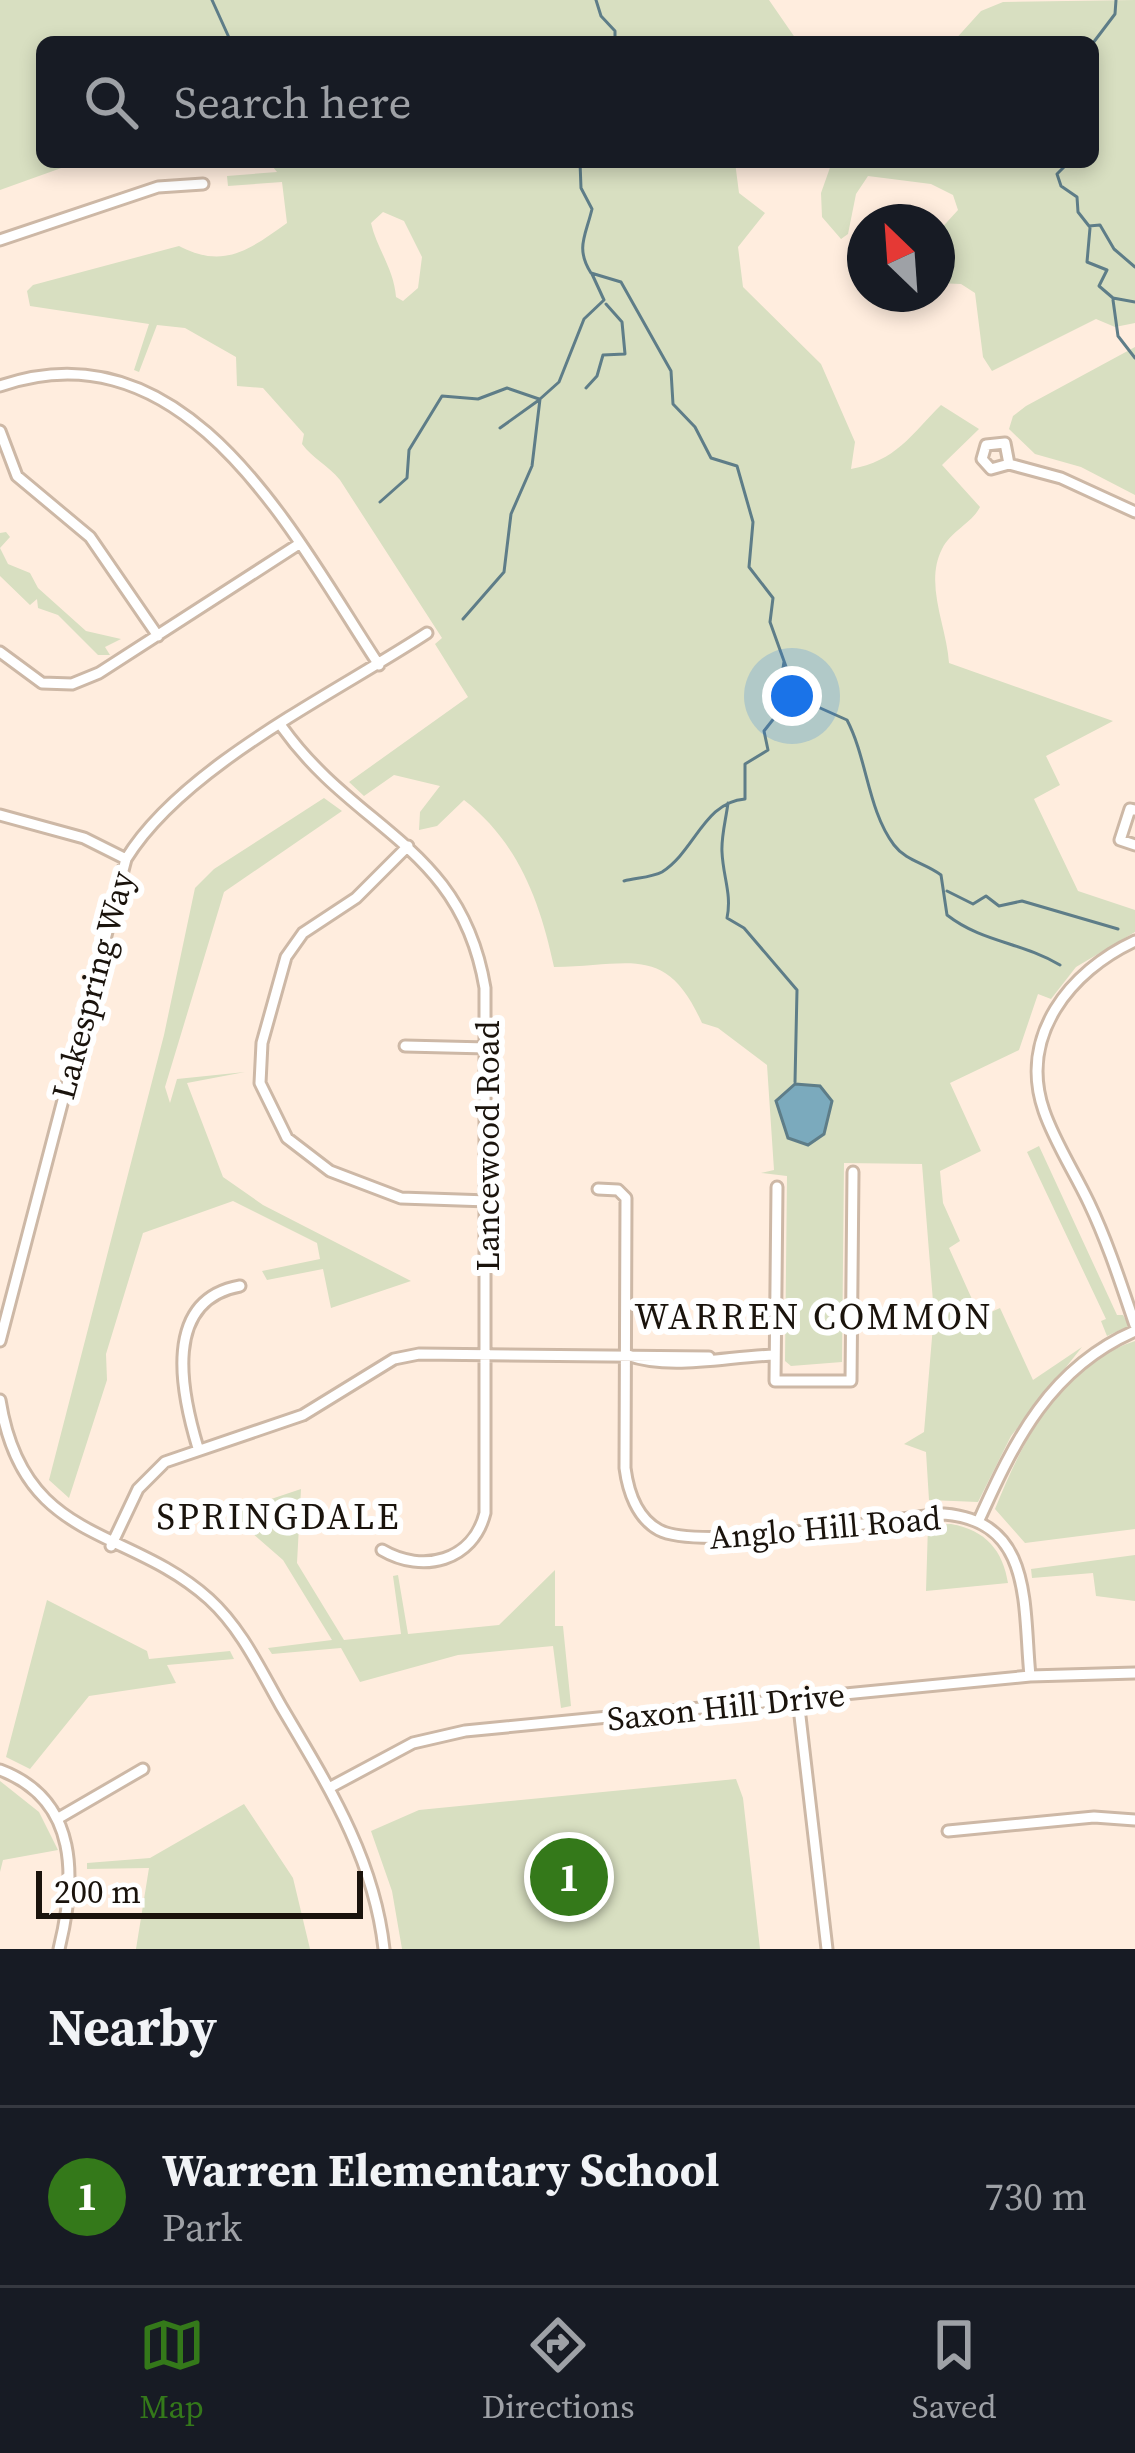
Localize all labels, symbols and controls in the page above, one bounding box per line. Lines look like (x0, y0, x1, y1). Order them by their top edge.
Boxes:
search box (36, 36, 1099, 168)
icon: search (78, 69, 144, 135)
text: Search here (174, 71, 411, 133)
north arrow (847, 204, 955, 312)
your location (762, 666, 822, 726)
street label: Lakespring Way (40, 866, 145, 1104)
street label: Lancewood Road (465, 1020, 510, 1271)
district label: WARREN COMMON (634, 1292, 994, 1341)
district label: SPRINGDALE (156, 1492, 402, 1541)
street label: Anglo Hill Road (707, 1495, 943, 1560)
street label: Saxon Hill Drive (605, 1672, 847, 1741)
pin: 1 (530, 1832, 608, 1922)
scale bar (36, 1865, 363, 1918)
text: 200 m (54, 1869, 141, 1914)
text: Nearby (48, 1992, 217, 2062)
text: Warren Elementary School (162, 2139, 720, 2201)
text: 1 (76, 2170, 98, 2223)
text: 730 m (984, 2170, 1087, 2223)
text: Park (162, 2201, 242, 2254)
tab: Map (139, 2312, 205, 2429)
tab: Directions (482, 2312, 635, 2429)
tab: Saved (912, 2312, 996, 2429)

